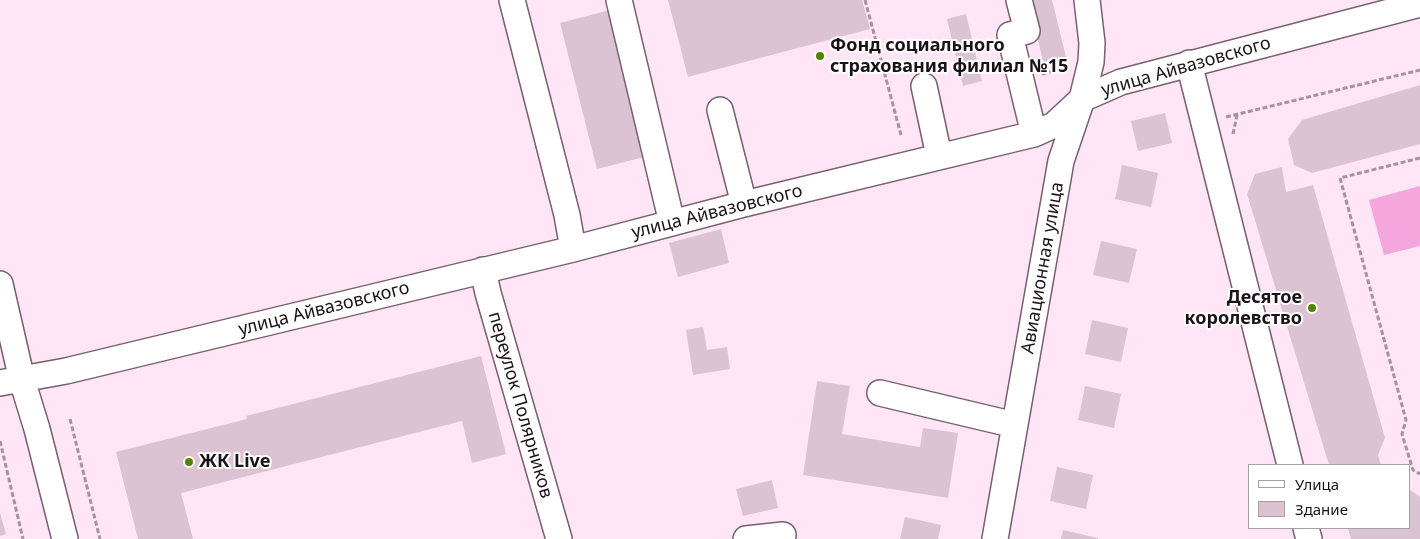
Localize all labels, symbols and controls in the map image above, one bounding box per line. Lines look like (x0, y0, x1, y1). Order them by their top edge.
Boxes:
street label: улица Айвазовского (1099, 32, 1273, 102)
place label: Фонд социального страхования филиал №15 (830, 35, 1068, 78)
marker: Фонд социального страхования филиал №15 (814, 50, 826, 62)
street label: улица Айвазовского (629, 180, 805, 244)
street label: Авиационная улица (1017, 180, 1069, 356)
street label: улица Айвазовского (236, 277, 412, 341)
place label: Десятое королевство (1185, 287, 1302, 330)
marker: Десятое королевство (1306, 302, 1318, 314)
street label: переулок Полярников (483, 309, 557, 501)
place label: ЖК Live (199, 451, 271, 473)
marker: ЖК Live (183, 456, 195, 468)
legend (1248, 464, 1410, 529)
text: Улица (1295, 474, 1339, 494)
text: Здание (1295, 499, 1348, 519)

